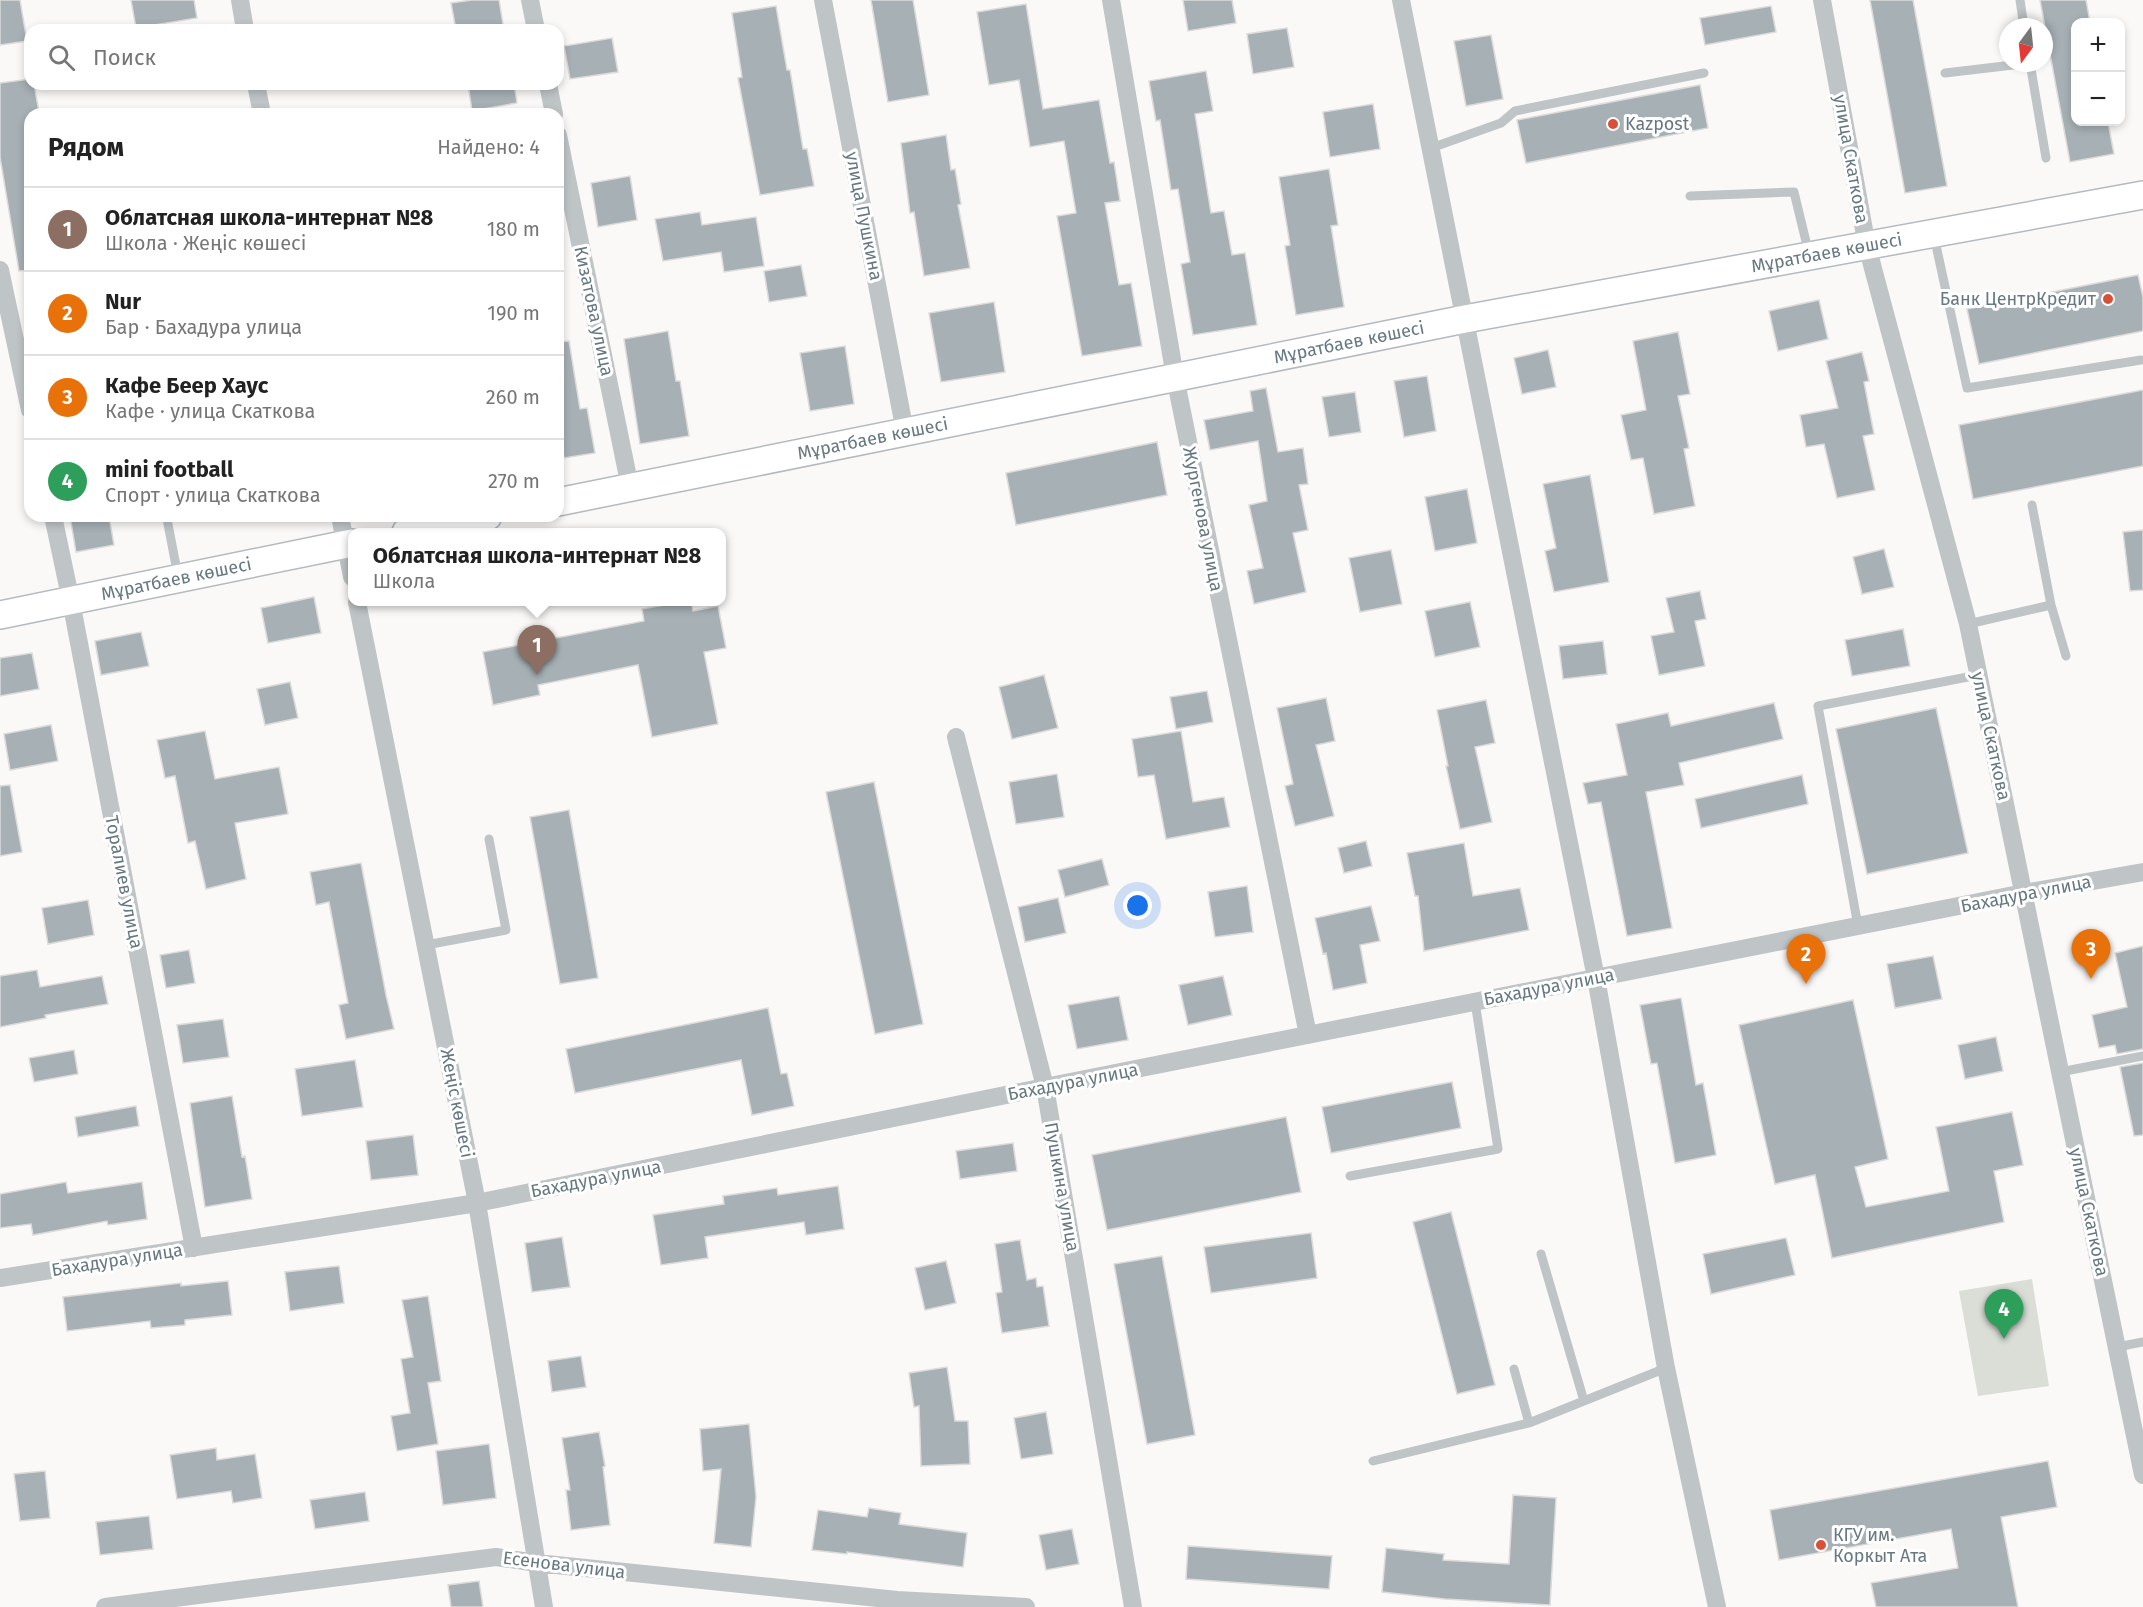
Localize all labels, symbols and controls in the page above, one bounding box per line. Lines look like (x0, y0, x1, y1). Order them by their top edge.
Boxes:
north arrow (1999, 18, 2053, 72)
map controls (2071, 18, 2125, 126)
button: + (2071, 18, 2125, 72)
search box (24, 24, 564, 90)
icon: search (45, 41, 78, 74)
text: Поиск (93, 44, 156, 71)
button: − (2071, 72, 2125, 126)
street label: улица Скаткова (1829, 93, 1873, 225)
place label: Kazpost (1625, 113, 1690, 135)
marker: Kazpost (1606, 117, 1620, 131)
text: Рядом (48, 132, 124, 163)
text: Найдено: 4 (437, 135, 540, 159)
street label: улица Пушкина (841, 150, 887, 282)
text: Облатсная школа-интернат №8 (105, 204, 433, 231)
text: 1 (63, 217, 72, 241)
text: 180 m (487, 217, 540, 241)
street label: Мұратбаев көшесі (1749, 228, 1904, 277)
text: Школа · Жеңіс көшесі (105, 231, 306, 255)
street label: Кизатова улица (569, 244, 619, 378)
text: Nur (105, 288, 141, 315)
place label: Банк ЦентрКредит (1940, 288, 2097, 310)
marker: Банк ЦентрКредит (2101, 292, 2115, 306)
text: 2 (62, 301, 73, 325)
text: 190 m (487, 301, 540, 325)
text: Бар · Бахадура улица (105, 315, 302, 339)
street label: Мұратбаев көшесі (1272, 316, 1426, 368)
text: Кафе Беер Хаус (105, 372, 268, 399)
text: 3 (62, 385, 73, 409)
text: 260 m (486, 385, 540, 409)
text: Кафе · улица Скаткова (105, 399, 315, 423)
street label: Мұратбаев көшесі (795, 413, 950, 464)
street label: Жургенова улица (1178, 445, 1228, 593)
text: mini football (105, 456, 234, 483)
text: 4 (62, 469, 73, 493)
text: 270 m (488, 469, 540, 493)
text: Спорт · улица Скаткова (105, 483, 321, 507)
popup (348, 528, 726, 606)
text: Облатсная школа-интернат №8 (373, 542, 701, 569)
street label: Мұратбаев көшесі (99, 553, 254, 605)
text: Школа (373, 569, 435, 593)
pin: 1 (518, 626, 556, 675)
street label: улица Скаткова (1967, 670, 2015, 802)
street label: Торалиев улица (100, 814, 148, 950)
street label: Бахадура улица (1959, 871, 2093, 917)
your location (1123, 891, 1152, 920)
pin: 3 (2072, 930, 2110, 979)
pin: 2 (1786, 934, 1826, 984)
street label: Бахадура улица (1482, 964, 1616, 1010)
street label: Жеңіс көшесі (436, 1046, 478, 1160)
street label: Бахадура улица (1006, 1059, 1140, 1105)
street label: Пушкина улица (1040, 1121, 1084, 1253)
street label: улица Скаткова (2065, 1146, 2113, 1278)
street label: Бахадура улица (529, 1156, 663, 1202)
street label: Бахадура улица (50, 1239, 184, 1281)
pin: 4 (1984, 1290, 2024, 1339)
place label: КГУ им. Коркыт Ата (1833, 1524, 1927, 1567)
marker: КГУ им. Коркыт Ата (1814, 1538, 1828, 1552)
street label: Есенова улица (502, 1547, 626, 1583)

